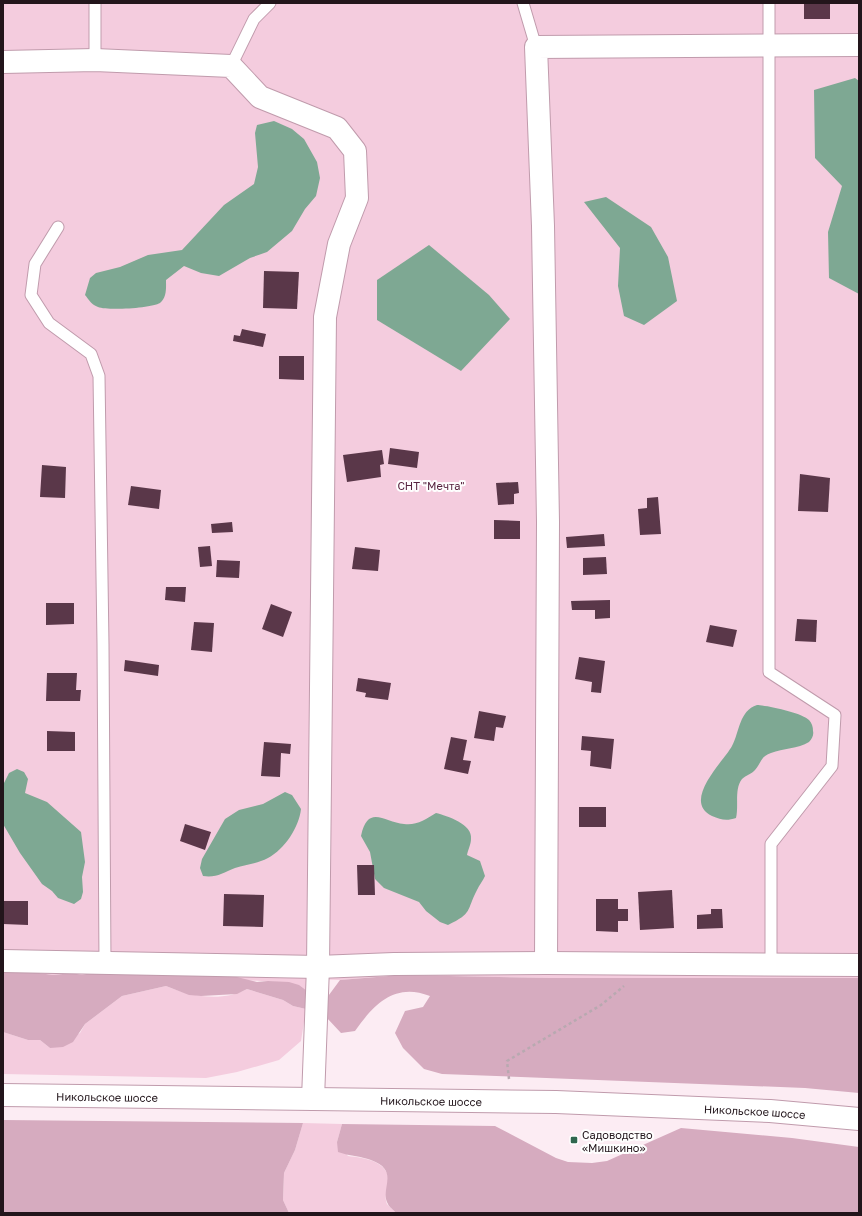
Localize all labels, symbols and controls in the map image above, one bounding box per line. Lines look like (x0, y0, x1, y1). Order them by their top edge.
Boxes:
park label: СНТ "Мечта" (397, 479, 465, 492)
street label: Никольское шоссе (56, 1089, 158, 1103)
street label: Никольское шоссе (380, 1093, 482, 1108)
street label: Никольское шоссе (704, 1102, 806, 1121)
place label: Садоводство «Мишкино» (582, 1128, 653, 1154)
marker: Садоводство «Мишкино» (569, 1135, 579, 1145)

